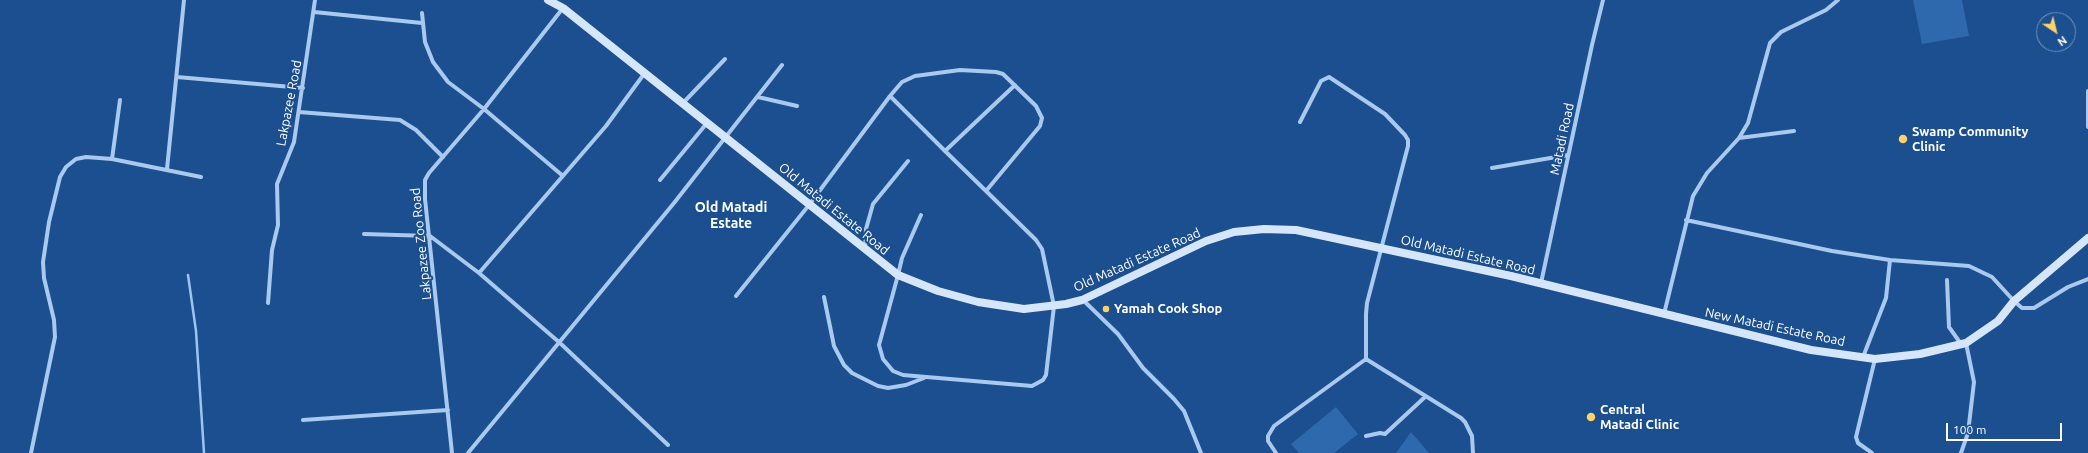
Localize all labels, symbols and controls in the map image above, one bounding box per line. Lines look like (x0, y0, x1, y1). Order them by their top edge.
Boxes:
north arrow (2036, 12, 2076, 52)
text: N (2056, 34, 2069, 48)
street label: Lakpazee Road (273, 59, 305, 147)
street label: Matadi Road (1547, 101, 1577, 177)
place label: Swamp Community Clinic (1912, 124, 2028, 155)
marker: Swamp Community Clinic (1897, 133, 1909, 145)
street label: Old Matadi Estate Road (776, 160, 892, 258)
street label: Lakpazee Zoo Road (407, 187, 435, 301)
district label: Old Matadi Estate (695, 199, 767, 232)
street label: Old Matadi Estate Road (1071, 225, 1203, 295)
street label: Old Matadi Estate Road (1399, 232, 1537, 278)
place label: Yamah Cook Shop (1114, 301, 1222, 317)
marker: Yamah Cook Shop (1101, 304, 1111, 314)
street label: New Matadi Estate Road (1703, 305, 1847, 349)
place label: Central Matadi Clinic (1600, 402, 1679, 433)
marker: Central Matadi Clinic (1585, 411, 1597, 423)
scale bar (1948, 415, 2064, 441)
text: 100 m (1953, 423, 1986, 436)

